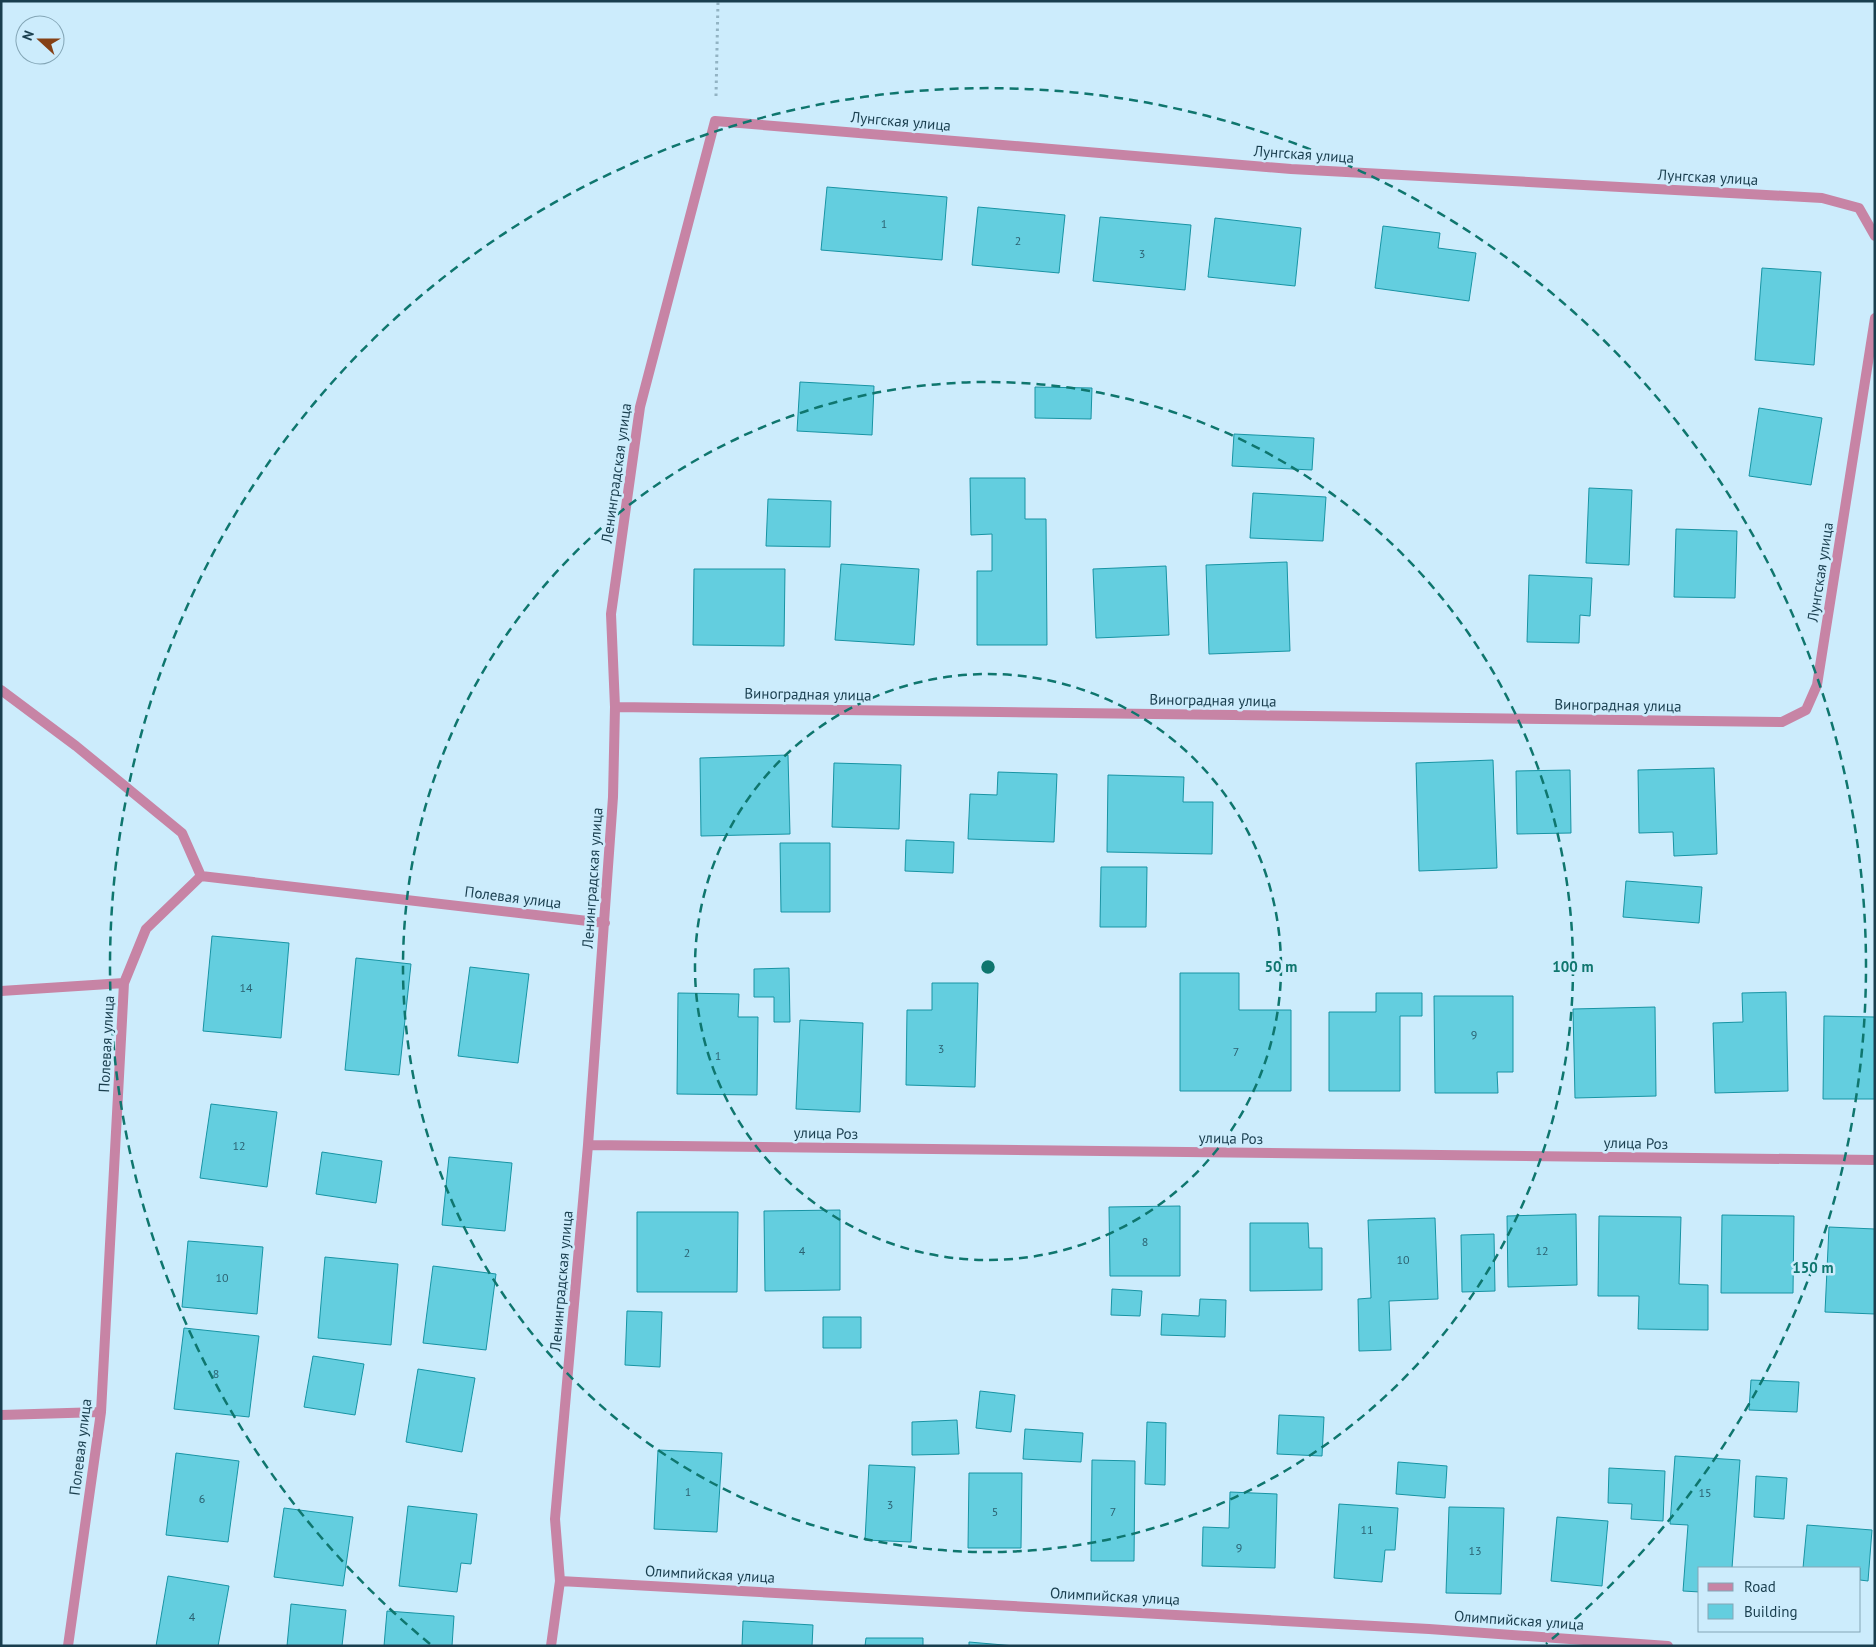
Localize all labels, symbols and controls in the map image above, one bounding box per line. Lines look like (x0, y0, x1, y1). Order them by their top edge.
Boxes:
north arrow (15, 15, 65, 65)
text: N (18, 28, 38, 43)
street label: Лунгская улица (849, 107, 952, 135)
street label: Лунгская улица (1252, 141, 1355, 167)
street label: Лунгская улица (1656, 165, 1759, 189)
house number: 1 (881, 216, 887, 231)
house number: 2 (1015, 233, 1021, 248)
house number: 3 (1139, 246, 1145, 261)
street label: Ленинградская улица (597, 402, 635, 545)
street label: Лунгская улица (1803, 521, 1837, 624)
street label: Виноградная улица (744, 683, 872, 705)
street label: Виноградная улица (1149, 689, 1277, 711)
street label: Виноградная улица (1554, 694, 1682, 716)
street label: Ленинградская улица (578, 807, 606, 950)
street label: Полевая улица (464, 882, 562, 912)
text: 50 m (1265, 957, 1297, 976)
text: 100 m (1552, 957, 1594, 976)
centre of rings (979, 958, 997, 976)
house number: 14 (239, 980, 253, 995)
street label: Полевая улица (94, 995, 118, 1093)
house number: 9 (1471, 1027, 1477, 1042)
house number: 3 (938, 1041, 944, 1056)
house number: 7 (1233, 1044, 1239, 1059)
house number: 1 (715, 1048, 721, 1063)
street label: улица Роз (793, 1123, 859, 1143)
street label: улица Роз (1198, 1128, 1264, 1148)
street label: улица Роз (1603, 1133, 1669, 1153)
house number: 12 (232, 1138, 246, 1153)
street label: Ленинградская улица (545, 1210, 577, 1353)
house number: 8 (1142, 1234, 1148, 1249)
house number: 4 (799, 1243, 806, 1258)
house number: 12 (1535, 1243, 1549, 1258)
house number: 2 (684, 1245, 690, 1260)
house number: 10 (1396, 1252, 1410, 1267)
text: 150 m (1792, 1258, 1834, 1277)
house number: 10 (215, 1270, 229, 1285)
house number: 8 (213, 1366, 219, 1381)
street label: Полевая улица (65, 1398, 95, 1496)
house number: 1 (685, 1484, 691, 1499)
house number: 15 (1698, 1485, 1712, 1500)
house number: 6 (199, 1491, 205, 1506)
house number: 3 (887, 1497, 893, 1512)
house number: 5 (992, 1504, 998, 1519)
house number: 7 (1110, 1504, 1116, 1519)
house number: 11 (1360, 1522, 1374, 1537)
house number: 9 (1236, 1540, 1242, 1555)
house number: 13 (1468, 1543, 1482, 1558)
street label: Олимпийская улица (644, 1561, 776, 1587)
legend (1698, 1567, 1861, 1632)
text: Road (1744, 1577, 1776, 1596)
street label: Олимпийская улица (1049, 1583, 1181, 1609)
text: Building (1744, 1602, 1798, 1621)
street label: Олимпийская улица (1453, 1606, 1585, 1634)
house number: 4 (189, 1609, 196, 1624)

